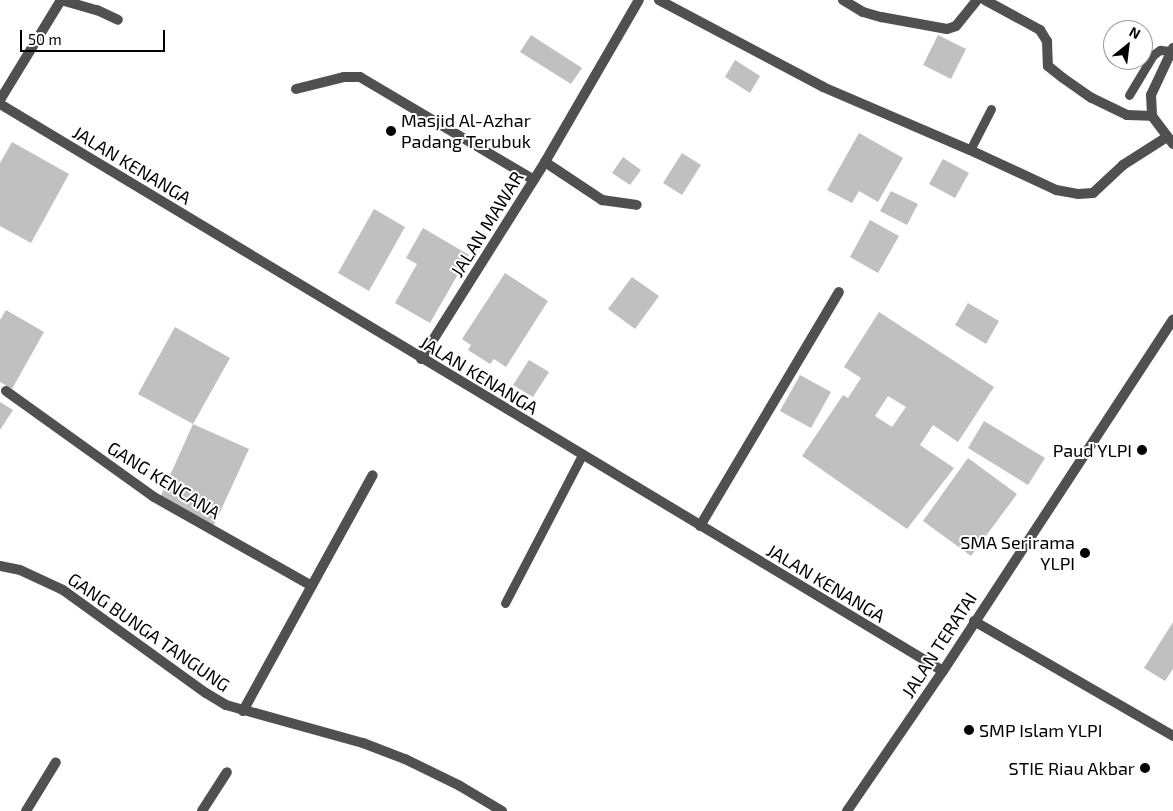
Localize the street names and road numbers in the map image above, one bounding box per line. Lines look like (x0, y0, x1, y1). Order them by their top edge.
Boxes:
street label: JALAN KENANGA (69, 121, 195, 209)
street label: JALAN MAWAR (446, 167, 528, 281)
street label: JALAN KENANGA (416, 331, 542, 419)
street label: GANG KENCANA (104, 437, 224, 523)
street label: JALAN KENANGA (763, 539, 889, 627)
street label: GANG BUNGA TANGUNG (64, 568, 234, 696)
street label: JALAN TERATAI (897, 588, 981, 702)

